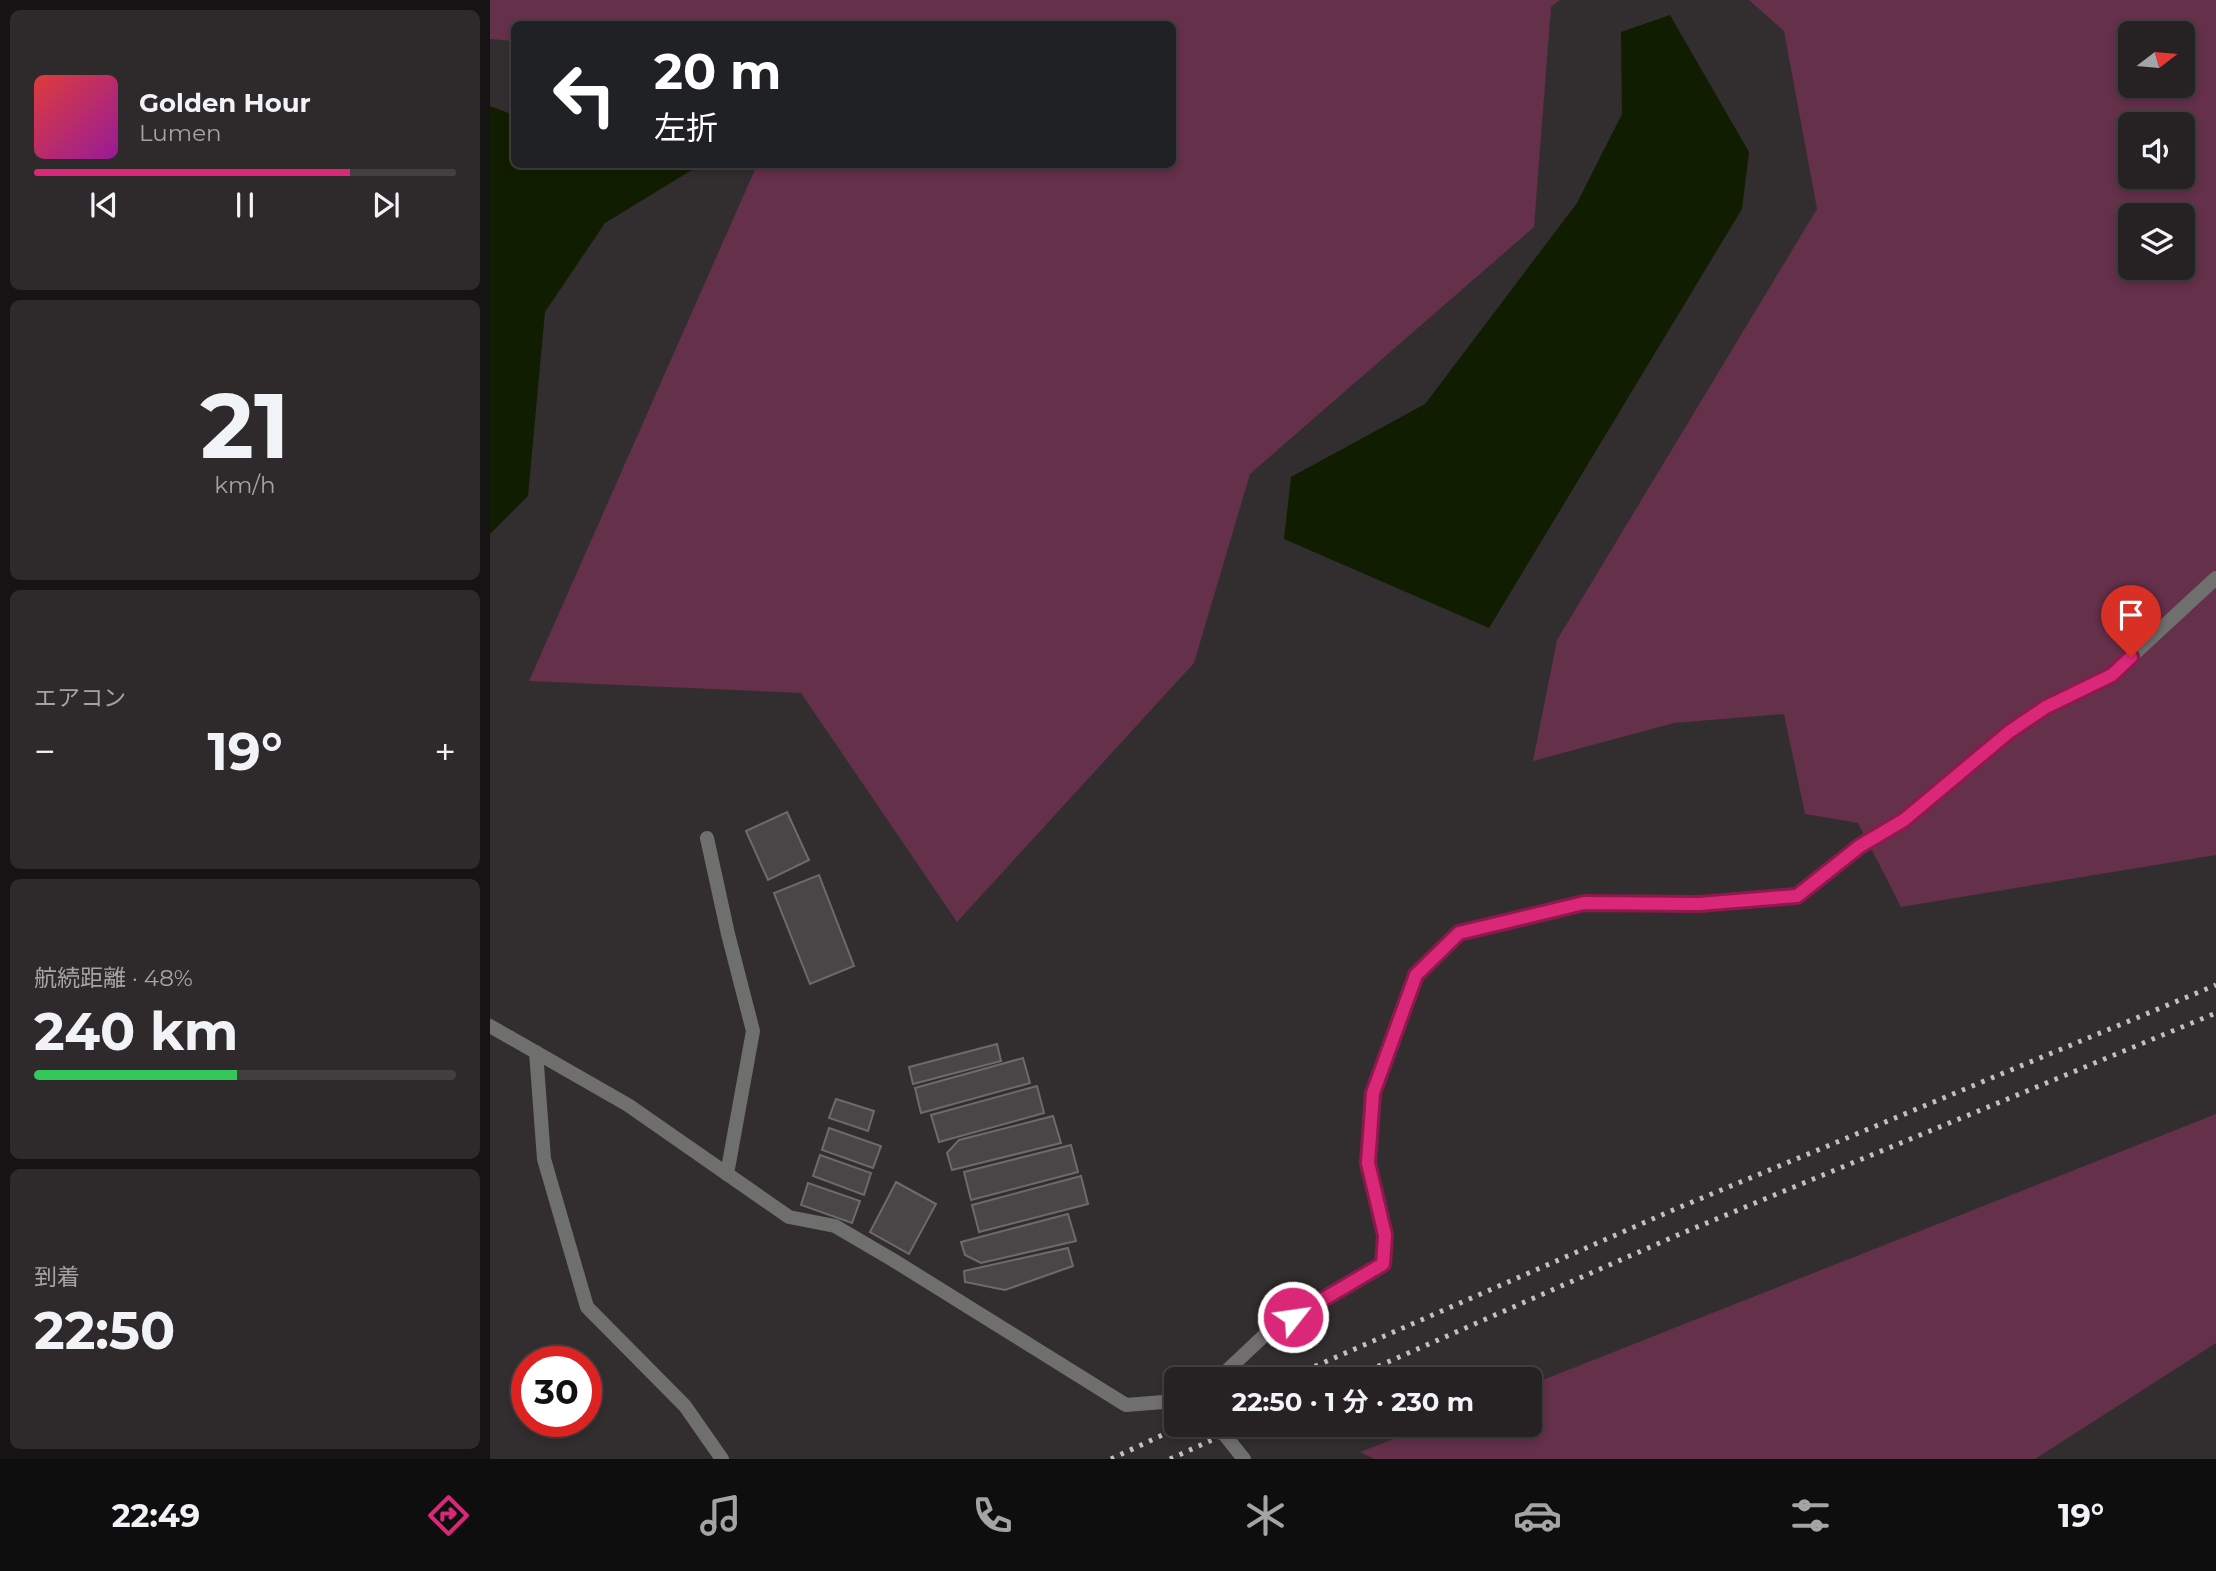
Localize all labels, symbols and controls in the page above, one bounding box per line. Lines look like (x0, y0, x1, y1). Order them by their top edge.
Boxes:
north arrow (2118, 21, 2194, 98)
map controls (2118, 21, 2195, 280)
text: 20 m (654, 42, 781, 101)
icon: left (539, 49, 630, 140)
text: Golden Hour (139, 87, 311, 119)
text: 左折 (654, 108, 718, 147)
button: sound (2118, 112, 2195, 189)
text: Lumen (139, 119, 222, 147)
icon: previous (85, 186, 123, 224)
icon: pause (226, 186, 264, 224)
icon: next (367, 186, 405, 224)
button: layers (2118, 203, 2195, 280)
text: 21 (200, 370, 290, 481)
text: km/h (214, 471, 276, 499)
pin (2101, 585, 2161, 657)
icon: arrive (2112, 596, 2150, 634)
text: エアコン (34, 684, 126, 712)
text: 19° (207, 720, 283, 783)
text: − (34, 728, 56, 775)
text: + (434, 728, 456, 775)
text: 航続距離 · 48% (34, 964, 193, 992)
text: 240 km (34, 1000, 238, 1063)
text: 到着 (34, 1263, 80, 1291)
position arrow (1256, 1280, 1330, 1354)
text: 22:50 (34, 1299, 175, 1362)
speed limit sign: 30 (511, 1346, 602, 1437)
text: 22:50 · 1 分 · 230 m (1232, 1386, 1474, 1418)
icon: directions (424, 1491, 473, 1540)
icon: music (696, 1491, 745, 1540)
icon: phone (968, 1491, 1017, 1540)
icon: climate (1241, 1491, 1290, 1540)
icon: car (1513, 1491, 1562, 1540)
icon: filters (1786, 1491, 1835, 1540)
text: 22:49 (112, 1496, 200, 1535)
text: 19° (2058, 1496, 2104, 1535)

